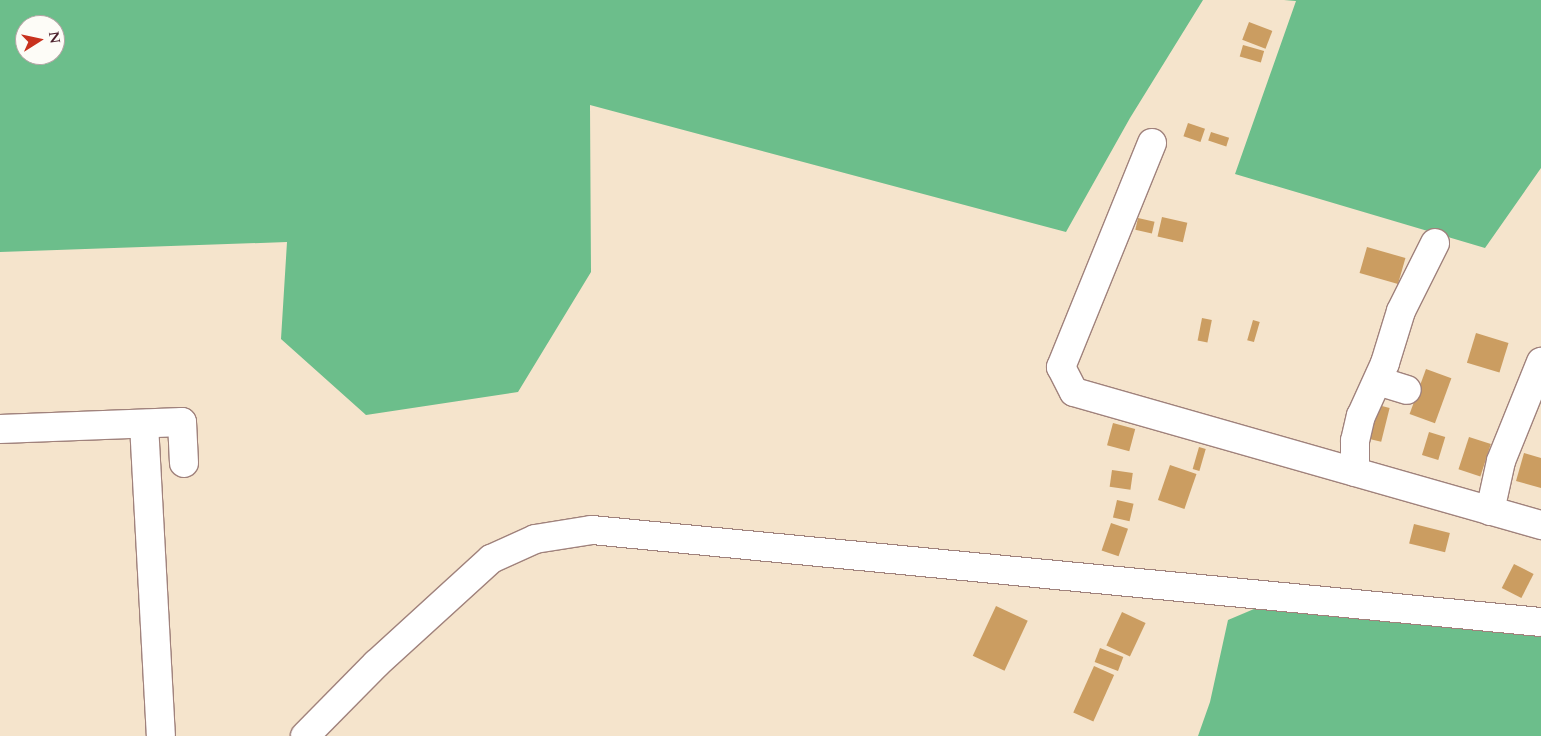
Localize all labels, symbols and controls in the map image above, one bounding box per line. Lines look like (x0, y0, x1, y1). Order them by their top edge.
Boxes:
north arrow (15, 15, 65, 65)
text: N (44, 30, 65, 45)

